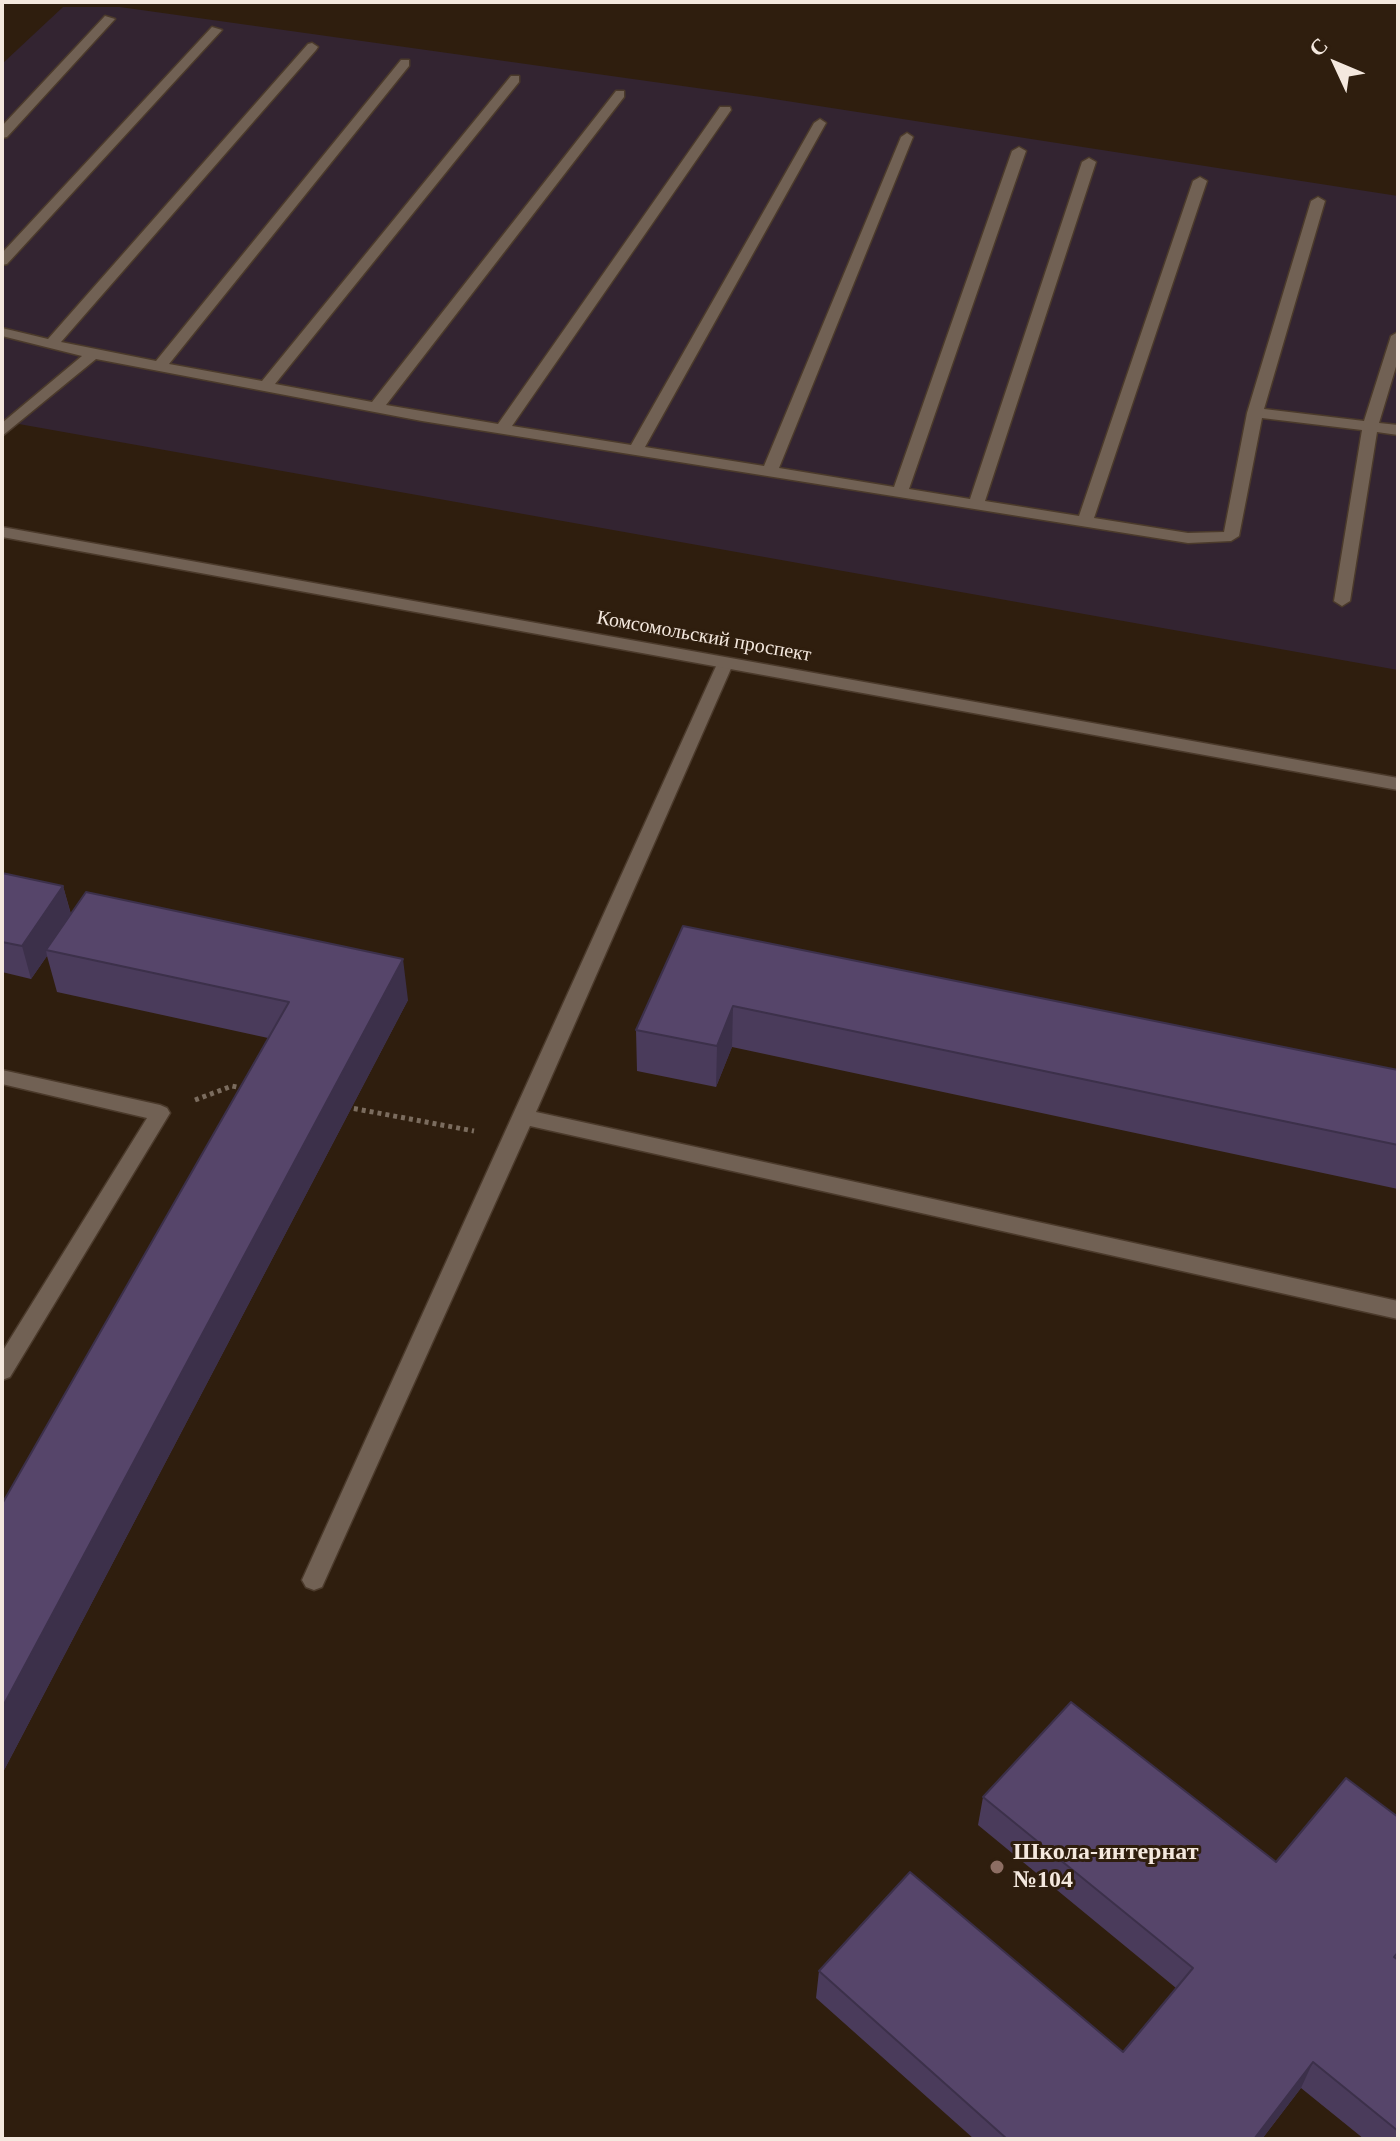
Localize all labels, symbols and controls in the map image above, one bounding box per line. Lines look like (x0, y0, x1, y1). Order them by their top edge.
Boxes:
north arrow (1296, 24, 1376, 104)
text: С (1304, 33, 1333, 61)
street label: Комсомольский проспект (595, 606, 813, 668)
place label: Школа-интернат №104 (1013, 1839, 1198, 1895)
marker: Школа-интернат №104 (988, 1858, 1006, 1876)

